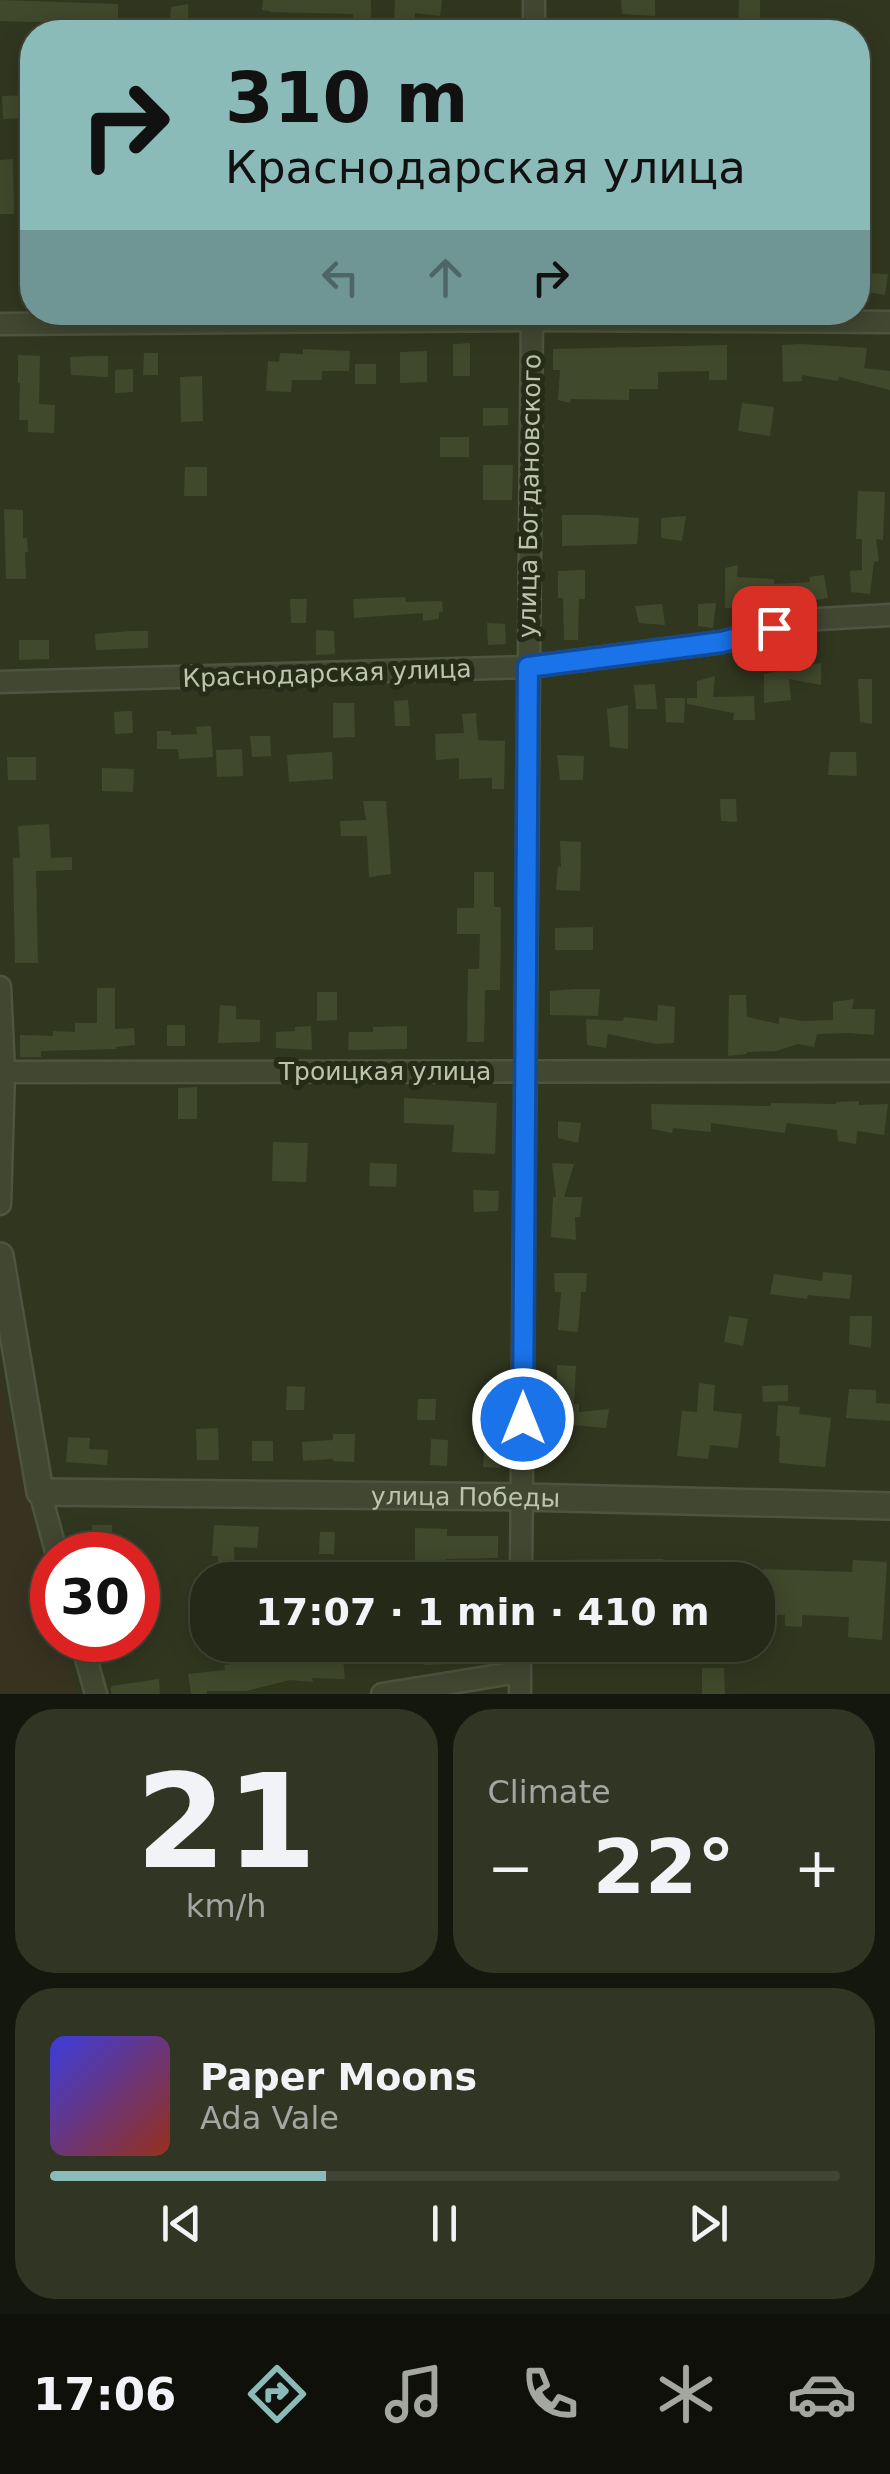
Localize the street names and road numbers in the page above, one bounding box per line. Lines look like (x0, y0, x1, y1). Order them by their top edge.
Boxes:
street label: улица Богдановского (513, 354, 546, 638)
street label: Краснодарская улица (182, 654, 472, 693)
street label: Троицкая улица (278, 1057, 491, 1086)
street label: улица Победы (371, 1481, 561, 1513)

